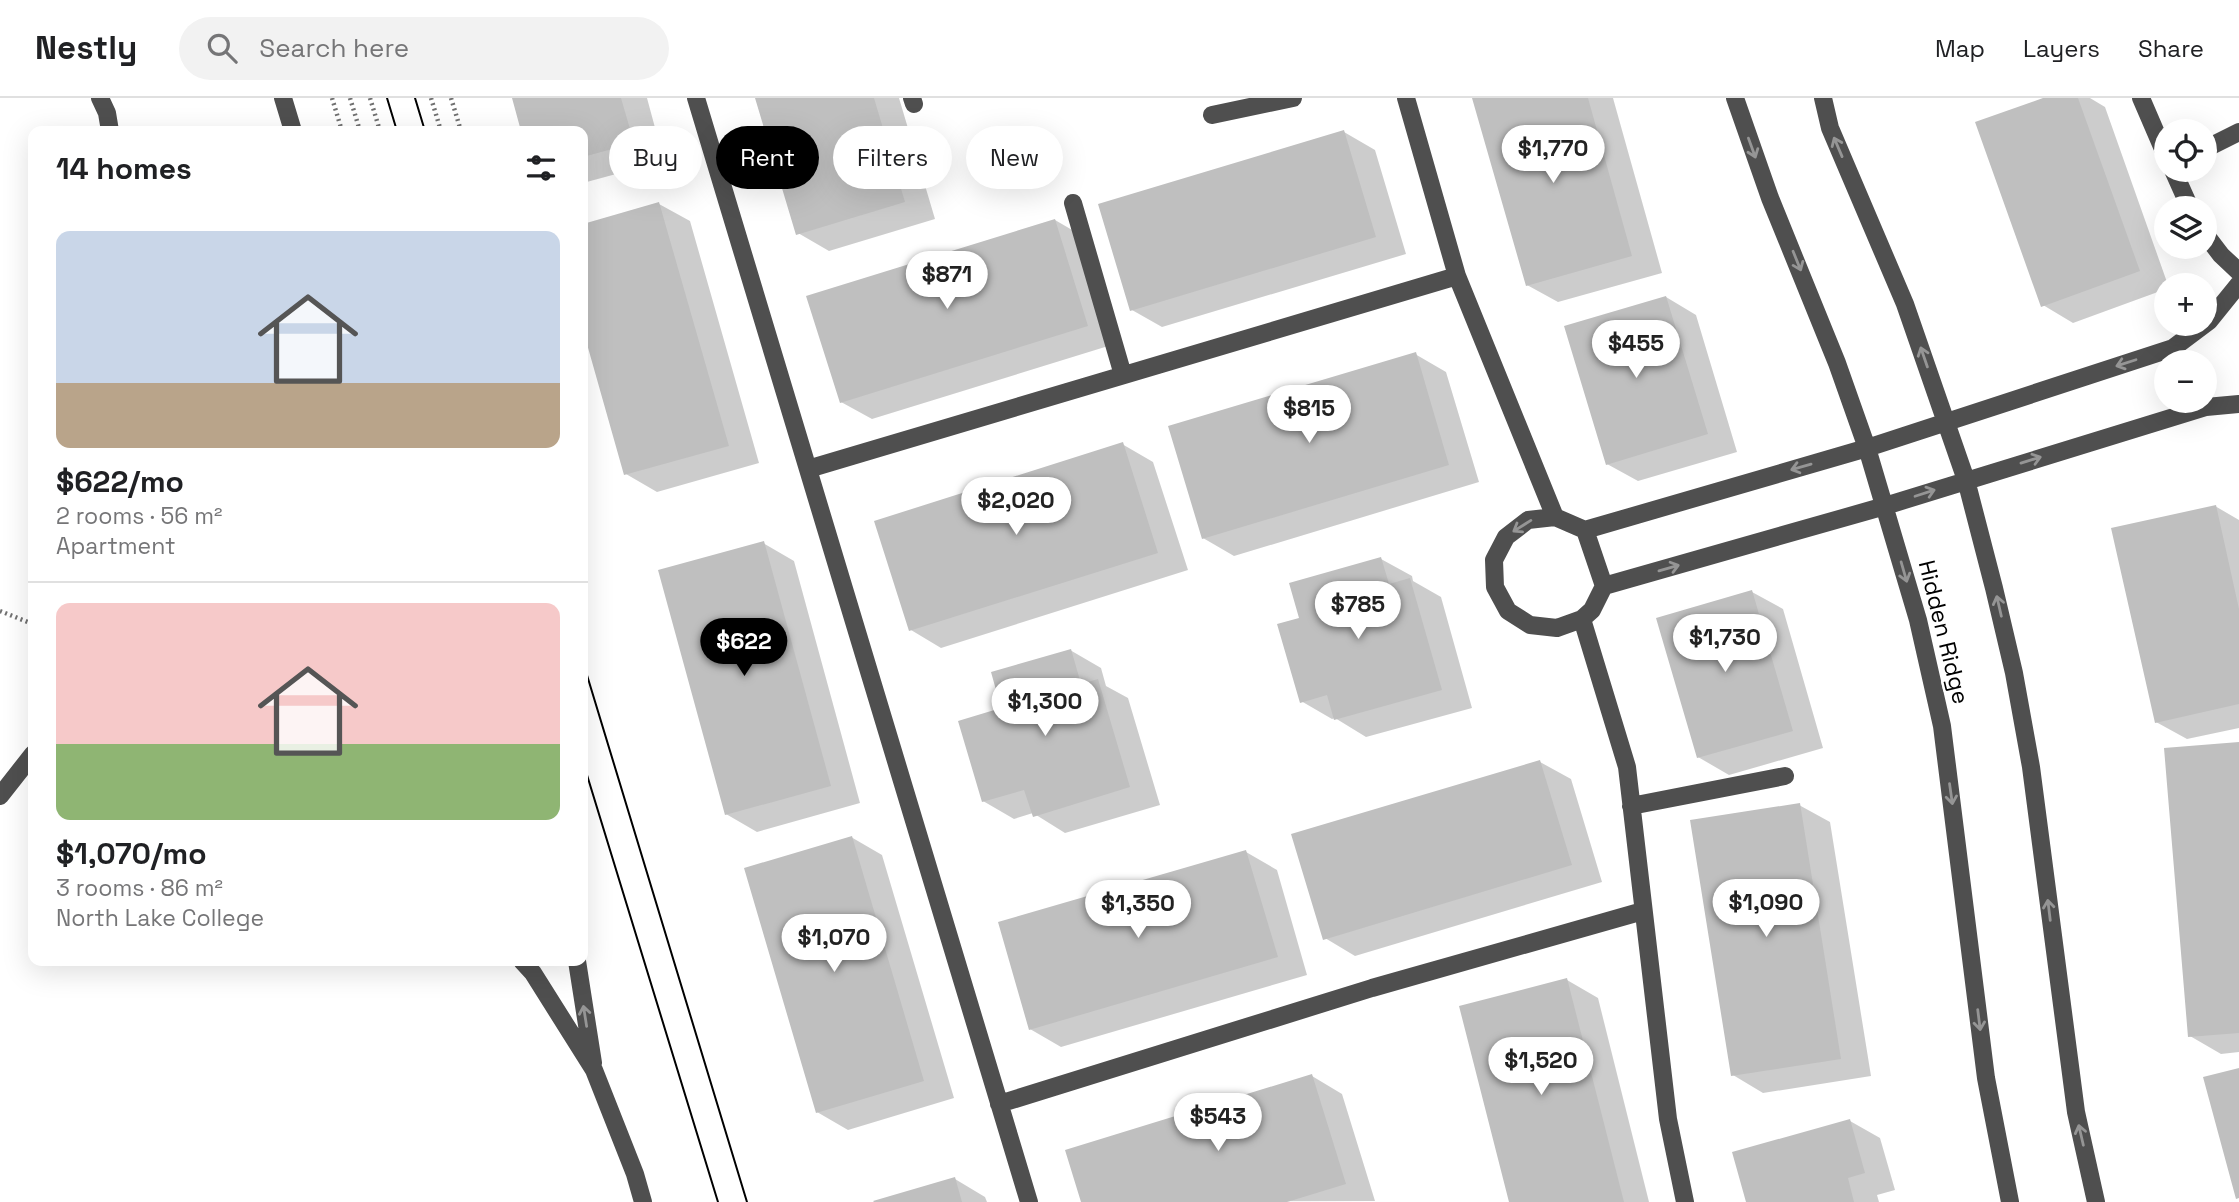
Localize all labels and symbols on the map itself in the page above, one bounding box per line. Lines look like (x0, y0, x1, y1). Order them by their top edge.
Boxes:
pin: $1,770 (1496, 126, 1610, 185)
one-way arrow (1831, 136, 1844, 158)
one-way arrow (1747, 137, 1759, 159)
one-way arrow (1791, 249, 1804, 271)
pin: $871 (906, 252, 988, 311)
pin: $455 (1595, 320, 1677, 380)
one-way arrow (1917, 347, 1929, 369)
one-way arrow (2115, 357, 2137, 370)
pin: $815 (1268, 386, 1350, 445)
one-way arrow (2020, 453, 2042, 466)
one-way arrow (1790, 461, 1812, 474)
pin: $2,020 (959, 478, 1073, 537)
one-way arrow (1914, 486, 1936, 499)
one-way arrow (1513, 519, 1532, 534)
street label: Hidden Ridge (1912, 557, 1976, 707)
one-way arrow (1658, 560, 1680, 573)
one-way arrow (1898, 561, 1911, 583)
pin: $785 (1317, 582, 1399, 641)
one-way arrow (1991, 596, 2004, 618)
pin: $1,730 (1668, 614, 1782, 674)
pin: $622 (703, 618, 785, 678)
pin: $1,300 (988, 678, 1102, 738)
one-way arrow (1945, 782, 1958, 805)
pin: $1,350 (1081, 880, 1195, 940)
pin: $1,090 (1709, 880, 1823, 939)
one-way arrow (2042, 899, 2055, 922)
pin: $1,070 (777, 914, 891, 974)
one-way arrow (578, 1005, 591, 1027)
one-way arrow (1972, 1008, 1985, 1031)
pin: $1,520 (1484, 1038, 1598, 1097)
pin: $543 (1177, 1094, 1259, 1153)
one-way arrow (2073, 1124, 2087, 1147)

